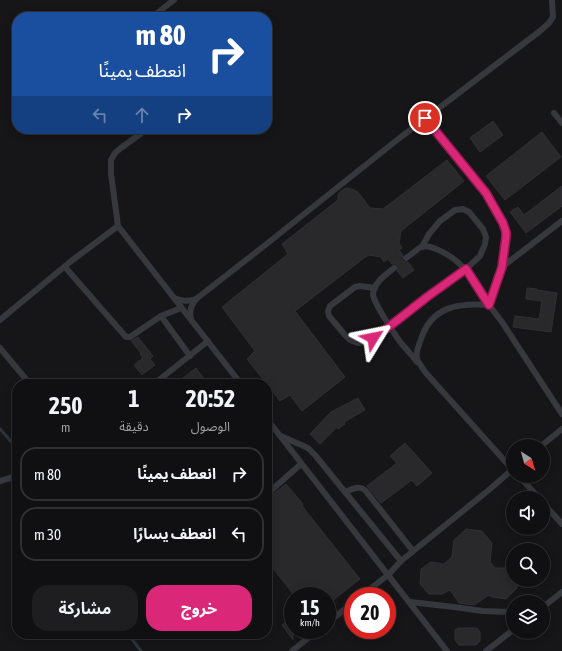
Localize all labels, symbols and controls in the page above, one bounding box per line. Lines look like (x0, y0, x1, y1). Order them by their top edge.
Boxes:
text: 80 m (136, 19, 186, 51)
icon: right (200, 28, 252, 80)
text: انعطف يمينًا (99, 60, 186, 81)
pin (408, 101, 442, 135)
icon: left (89, 104, 111, 126)
icon: ahead (131, 104, 153, 126)
icon: right (173, 104, 195, 126)
icon: arrive (414, 107, 436, 129)
position arrow (352, 317, 394, 359)
text: 1 (128, 385, 140, 412)
text: 20:52 (185, 385, 235, 412)
text: 250 (49, 392, 83, 419)
text: دقيقة (119, 419, 149, 434)
text: الوصول (191, 419, 230, 434)
text: m (61, 420, 70, 435)
north arrow (506, 439, 550, 483)
map controls (506, 439, 550, 639)
icon: right (228, 463, 250, 485)
text: انعطف يمينًا (137, 465, 216, 482)
text: 80 m (34, 466, 61, 483)
button: sound (506, 491, 550, 535)
icon: left (228, 523, 250, 545)
text: انعطف يسارًا (133, 525, 216, 542)
text: 30 m (34, 526, 61, 543)
button: search (506, 543, 550, 587)
button: مشاركة (32, 585, 138, 631)
button: خروج (146, 585, 252, 631)
speed limit sign: 20 (344, 587, 396, 639)
button: layers (506, 595, 550, 639)
text: 15 (301, 596, 319, 619)
text: km/h (300, 617, 320, 628)

